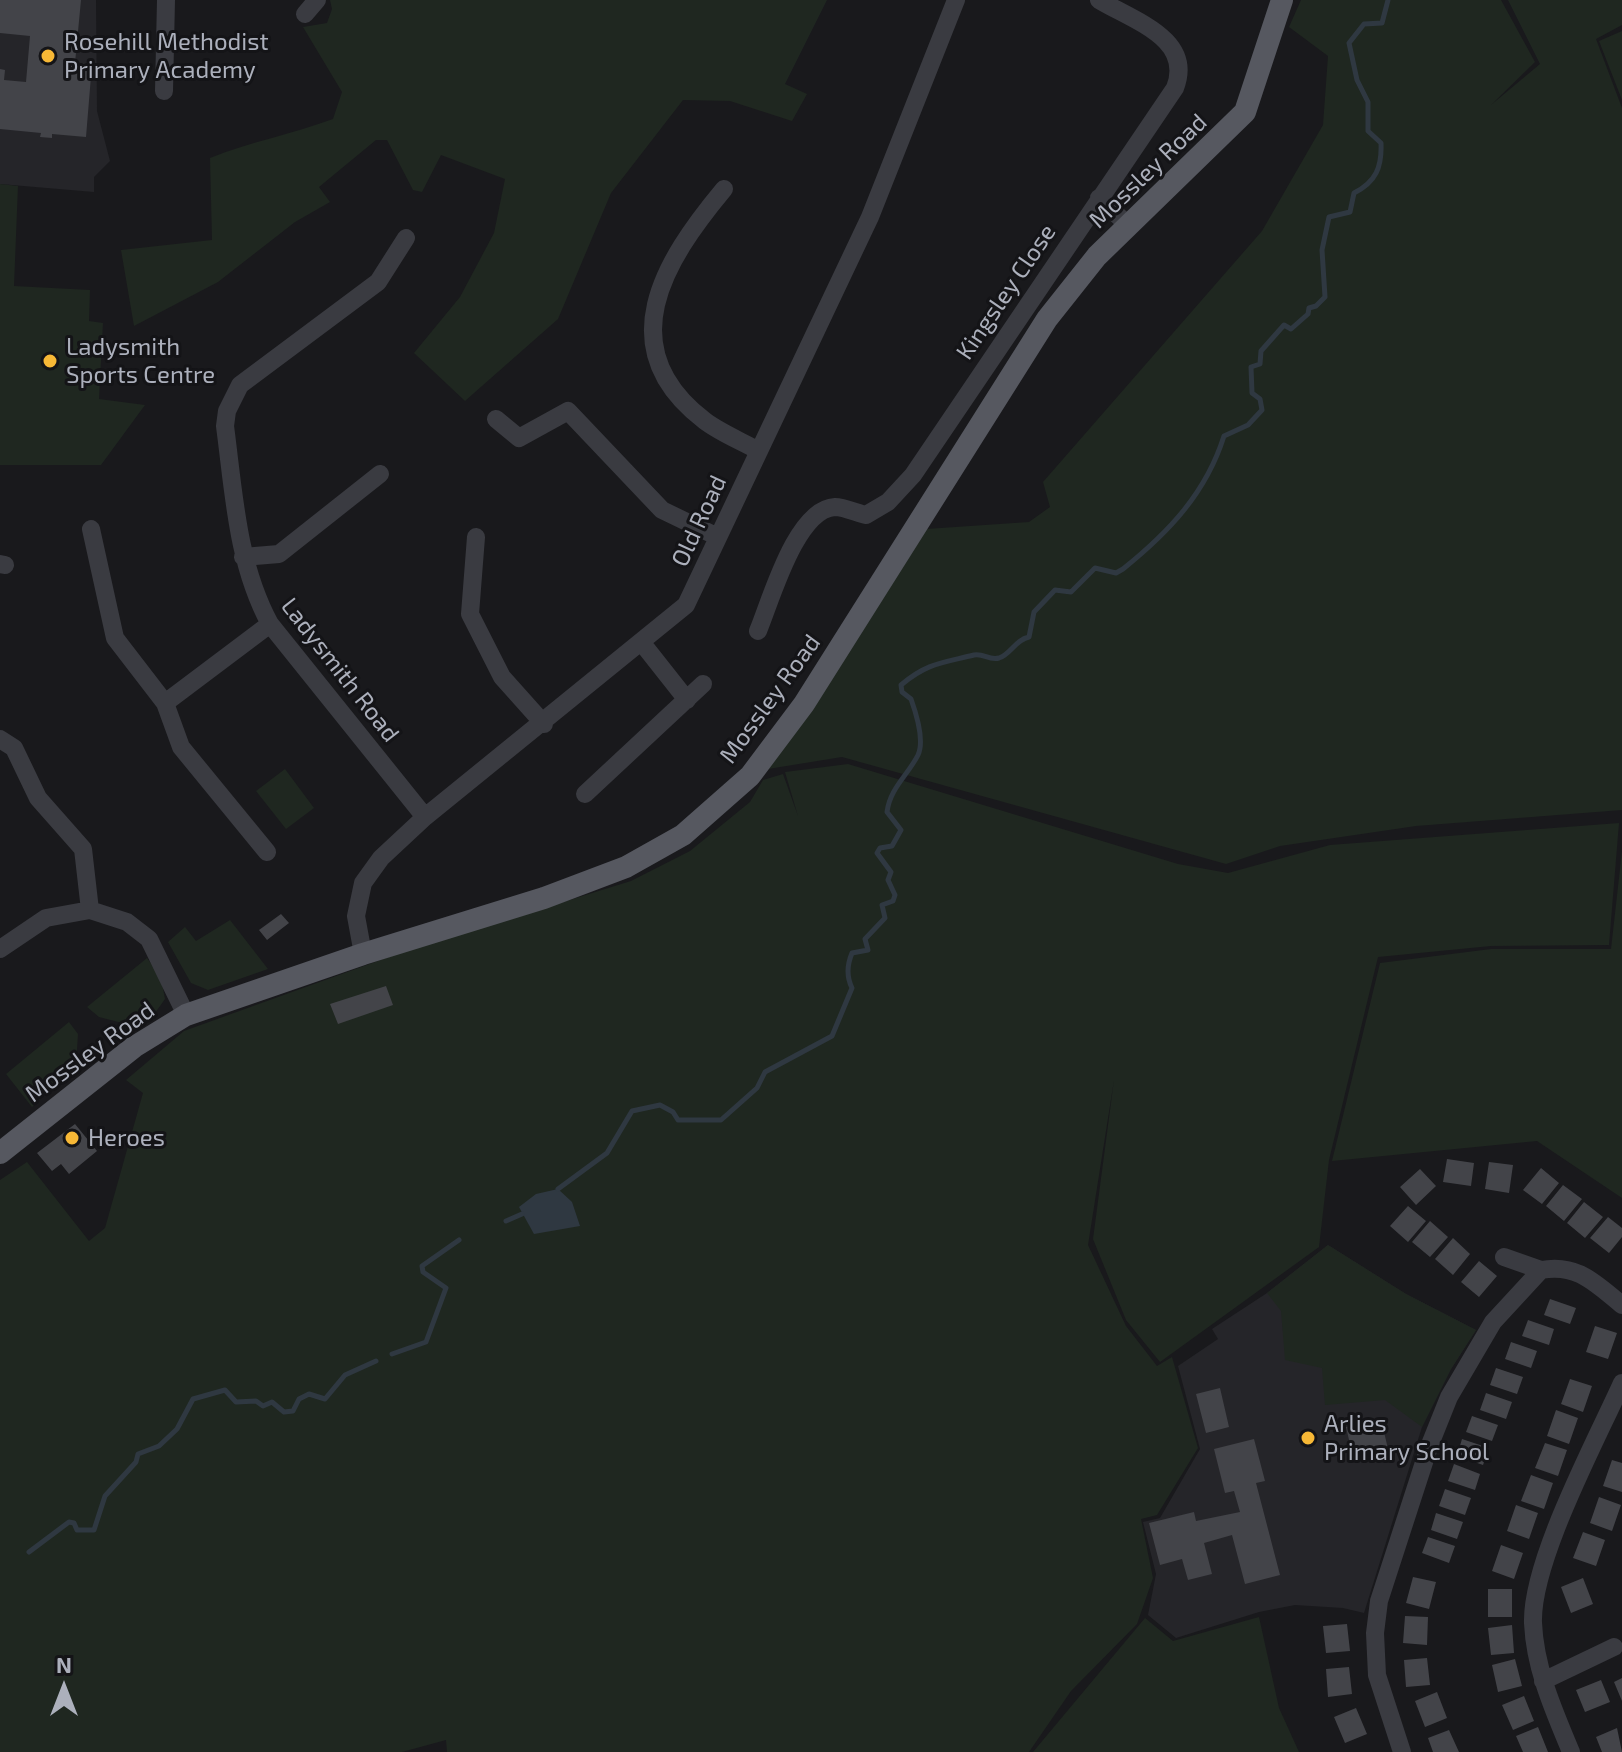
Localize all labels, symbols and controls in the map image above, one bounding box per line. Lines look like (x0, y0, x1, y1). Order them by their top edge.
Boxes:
place label: Rosehill Methodist Primary Academy (64, 28, 269, 84)
marker: Rosehill Methodist Primary Academy (39, 47, 57, 65)
street label: Mossley Road (1083, 108, 1213, 234)
street label: Kingsley Close (950, 219, 1062, 365)
place label: Ladysmith Sports Centre (66, 333, 215, 389)
marker: Ladysmith Sports Centre (41, 352, 59, 370)
street label: Old Road (665, 471, 733, 571)
street label: Ladysmith Road (275, 592, 405, 748)
street label: Mossley Road (714, 629, 826, 769)
street label: Mossley Road (20, 996, 160, 1108)
place label: Heroes (88, 1124, 165, 1152)
marker: Heroes (63, 1129, 81, 1147)
place label: Arlies Primary School (1324, 1410, 1489, 1466)
marker: Arlies Primary School (1299, 1429, 1317, 1447)
north arrow (24, 1648, 104, 1728)
text: N (56, 1651, 72, 1677)

